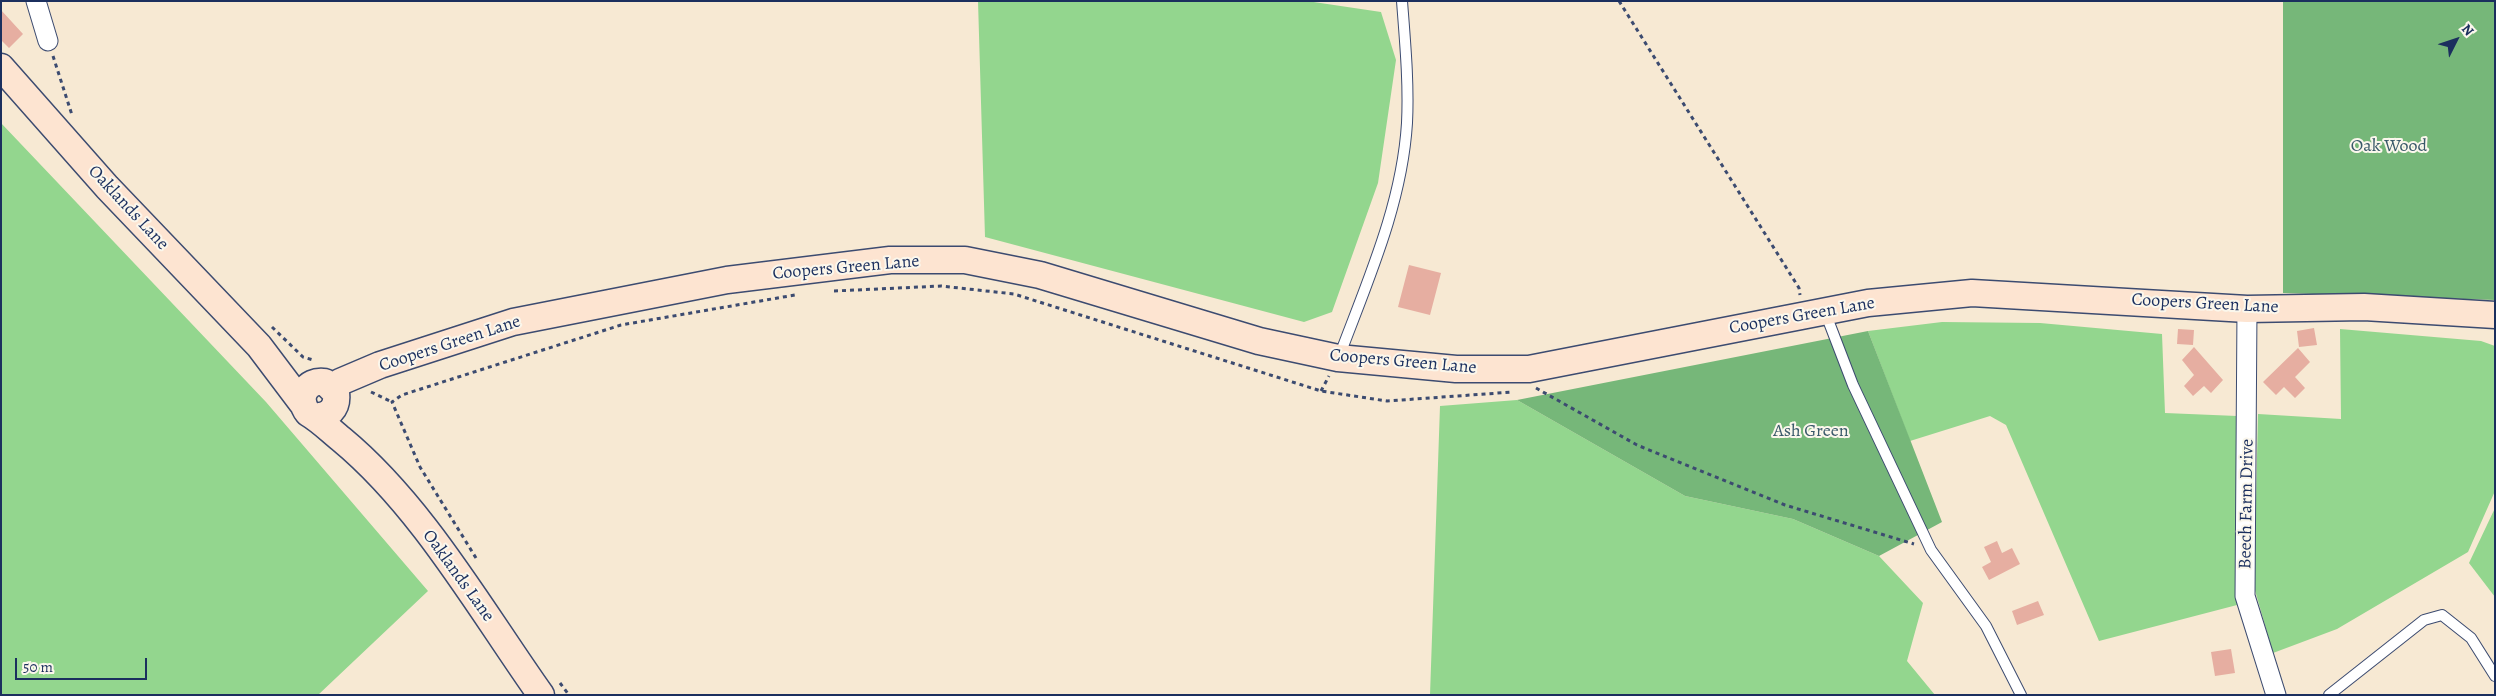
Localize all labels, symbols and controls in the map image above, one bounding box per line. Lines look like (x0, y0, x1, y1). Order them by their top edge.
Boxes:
north arrow (2431, 15, 2481, 65)
text: N (2457, 20, 2478, 40)
park label: Oak Wood (2351, 136, 2427, 158)
street label: Oaklands Lane (83, 161, 173, 255)
street label: Coopers Green Lane (772, 251, 920, 285)
street label: Coopers Green Lane (2131, 289, 2279, 319)
street label: Coopers Green Lane (1728, 293, 1876, 339)
street label: Coopers Green Lane (377, 311, 523, 377)
street label: Coopers Green Lane (1329, 345, 1477, 379)
park label: Ash Green (1773, 421, 1849, 443)
street label: Beech Farm Drive (2235, 439, 2259, 569)
street label: Oaklands Lane (417, 526, 499, 626)
scale bar (18, 648, 150, 680)
text: 50 m (23, 657, 53, 677)

